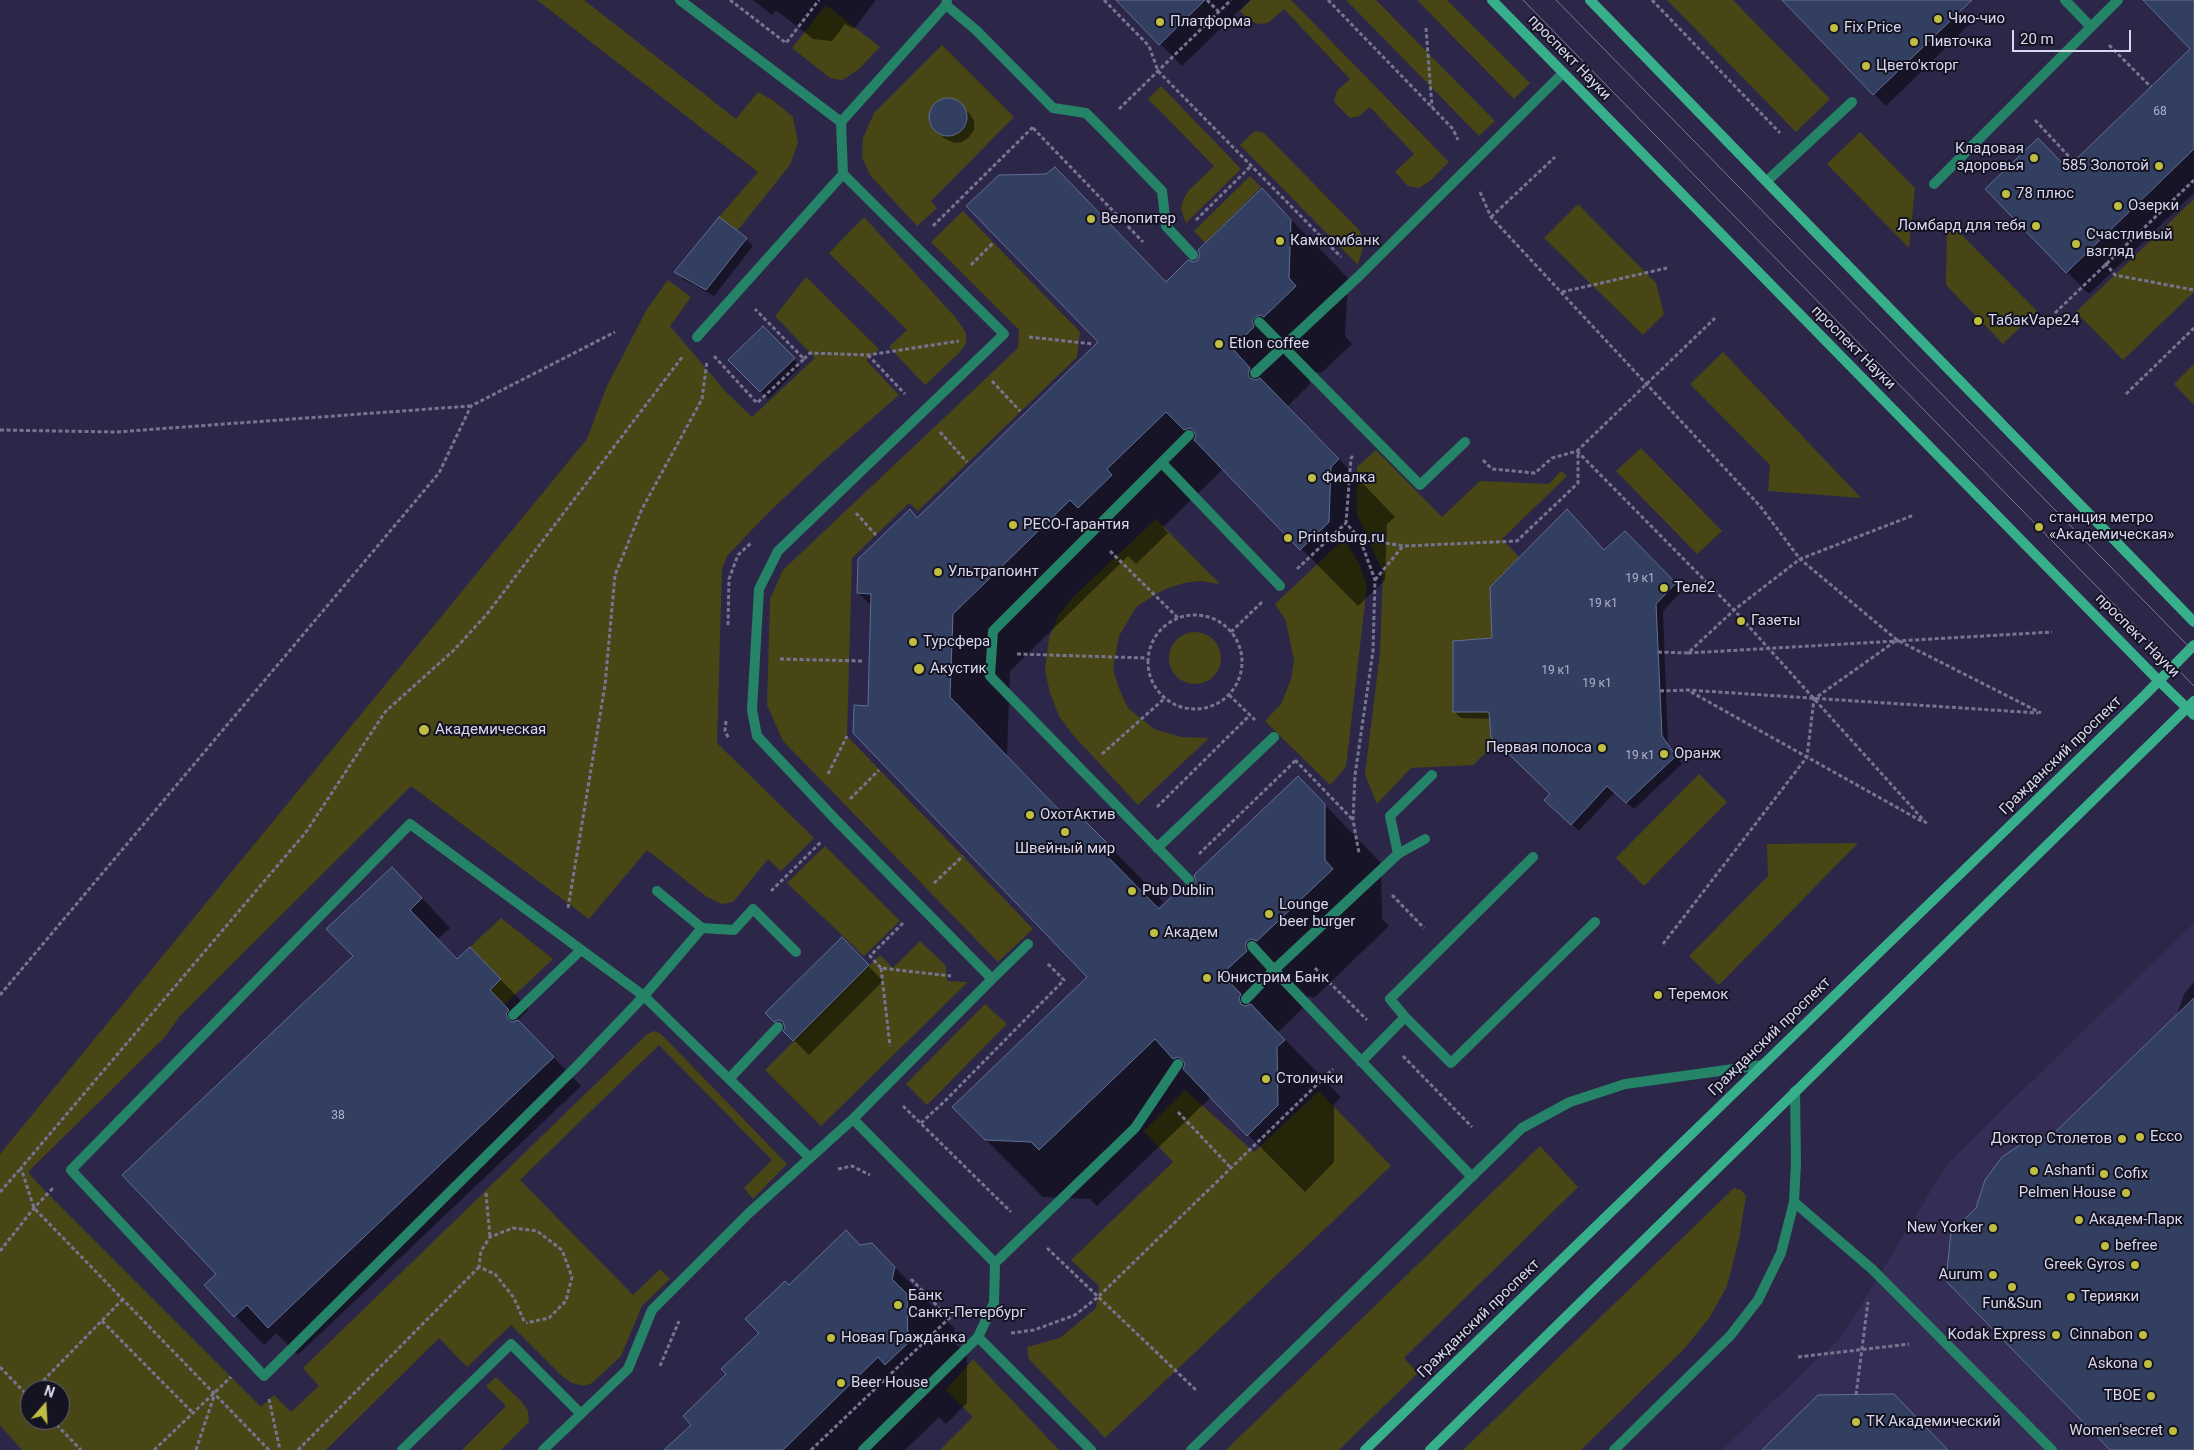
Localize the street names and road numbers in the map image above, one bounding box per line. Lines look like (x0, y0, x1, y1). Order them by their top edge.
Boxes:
street label: проспект Науки (1524, 12, 1614, 104)
street label: проспект Науки (1807, 302, 1899, 394)
street label: проспект Науки (2091, 590, 2183, 682)
street label: Гражданский проспект (1996, 693, 2126, 819)
street label: Гражданский проспект (1705, 974, 1835, 1100)
street label: Гражданский проспект (1414, 1256, 1544, 1382)

